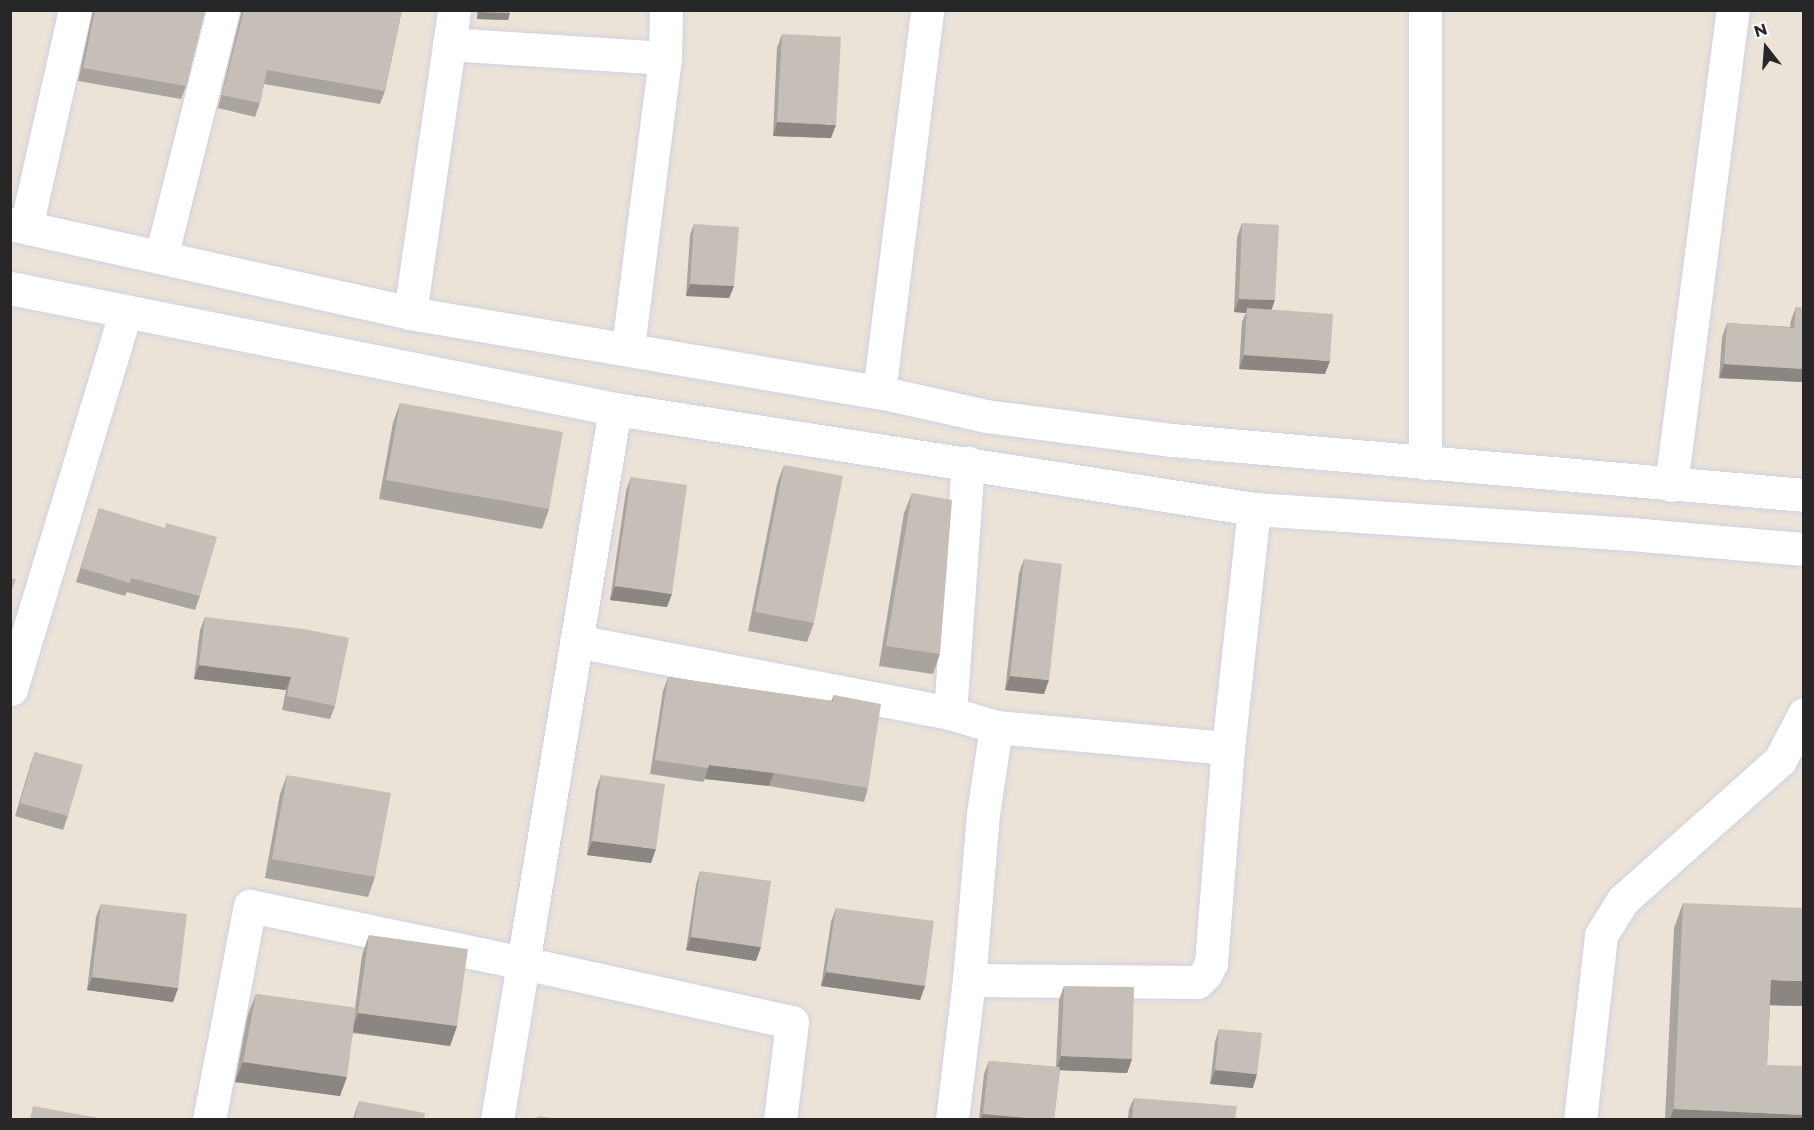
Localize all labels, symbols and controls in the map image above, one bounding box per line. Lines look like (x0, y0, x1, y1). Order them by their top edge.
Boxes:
north arrow (1736, 18, 1796, 78)
text: N (1752, 19, 1770, 41)

